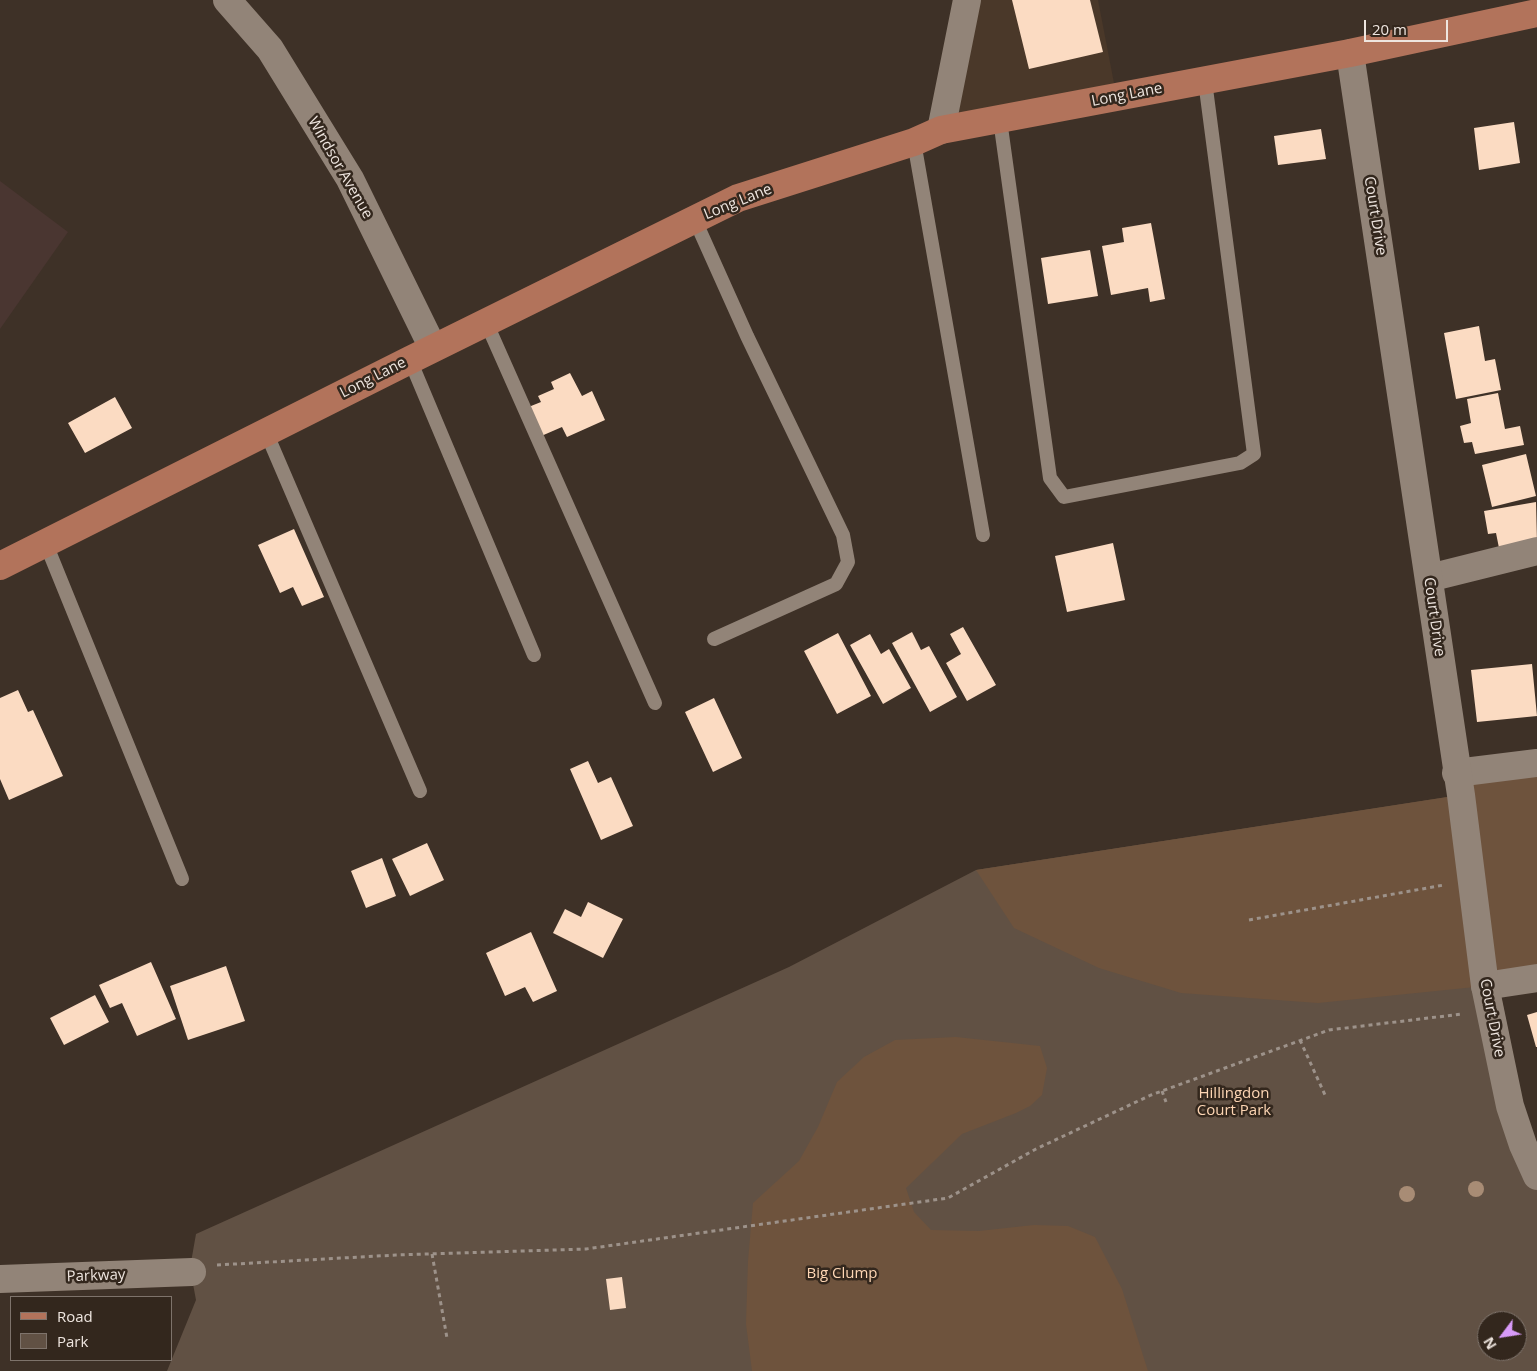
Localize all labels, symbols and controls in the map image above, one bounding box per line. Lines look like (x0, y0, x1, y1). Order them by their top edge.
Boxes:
scale bar (1367, 10, 1451, 42)
text: 20 m (1372, 19, 1407, 39)
street label: Long Lane (1090, 79, 1164, 111)
street label: Windsor Avenue (304, 114, 376, 222)
street label: Court Drive (1360, 175, 1390, 257)
street label: Long Lane (701, 180, 775, 224)
street label: Long Lane (337, 354, 409, 402)
street label: Court Drive (1420, 576, 1448, 658)
street label: Court Drive (1476, 977, 1508, 1059)
park label: Hillingdon Court Park (1197, 1085, 1271, 1120)
park label: Big Clump (806, 1265, 878, 1283)
street label: Parkway (66, 1266, 126, 1286)
legend (10, 1296, 172, 1361)
text: Road (57, 1306, 93, 1326)
north arrow (1477, 1311, 1527, 1361)
text: Park (57, 1331, 88, 1351)
text: N (1478, 1334, 1501, 1353)

